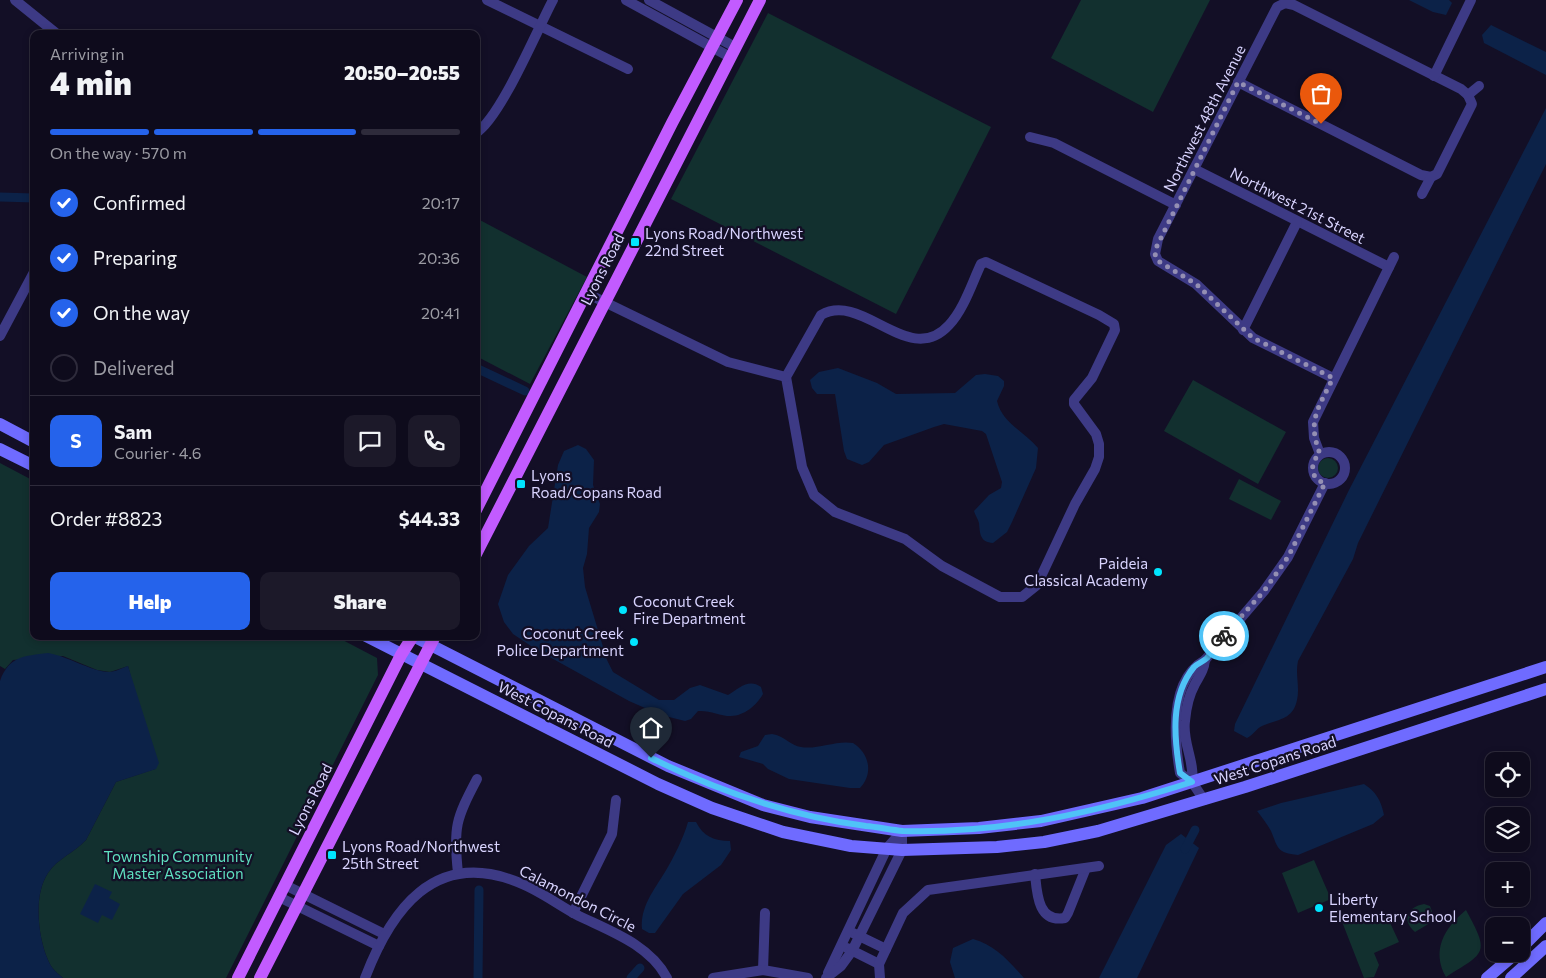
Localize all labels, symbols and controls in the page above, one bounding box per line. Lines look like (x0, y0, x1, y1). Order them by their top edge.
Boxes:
street label: Northwest 48th Avenue (1159, 42, 1249, 194)
text: Arriving in (50, 44, 124, 63)
text: 20:50–20:55 (344, 61, 460, 84)
text: 4 min (50, 62, 132, 102)
pin (1300, 73, 1342, 124)
icon: bag (1307, 80, 1335, 108)
text: On the way · 570 m (50, 143, 187, 162)
street label: Northwest 21st Street (1227, 163, 1369, 247)
icon: check (50, 189, 78, 217)
text: Confirmed (93, 191, 186, 214)
text: 20:17 (422, 193, 460, 212)
place label: Lyons Road/Northwest 22nd Street (645, 224, 803, 259)
street label: Lyons Road (576, 230, 628, 308)
marker: Lyons Road/Northwest 22nd Street (629, 236, 641, 248)
icon: check (50, 244, 78, 272)
text: Preparing (93, 246, 177, 269)
text: 20:36 (418, 248, 460, 267)
icon: check (50, 299, 78, 327)
text: On the way (93, 301, 190, 324)
text: 20:41 (421, 303, 460, 322)
text: Delivered (93, 356, 174, 379)
button: chat (344, 415, 396, 467)
button: phone (408, 415, 460, 467)
text: Sam (114, 420, 152, 443)
text: S (70, 429, 82, 452)
text: Courier · 4.6 (114, 443, 201, 462)
place label: Lyons Road/Copans Road (531, 466, 662, 501)
marker: Lyons Road/Copans Road (515, 478, 527, 490)
text: Order #8823 (50, 507, 162, 530)
text: $44.33 (399, 507, 460, 530)
place label: Paideia Classical Academy (1024, 554, 1148, 589)
marker: Paideia Classical Academy (1152, 566, 1164, 578)
button: Help (50, 572, 250, 630)
button: Share (260, 572, 460, 630)
place label: Coconut Creek Fire Department (633, 592, 746, 627)
marker: Coconut Creek Fire Department (617, 604, 629, 616)
courier (1199, 611, 1249, 661)
icon: bike (1210, 622, 1238, 650)
place label: Coconut Creek Police Department (496, 624, 624, 659)
marker: Coconut Creek Police Department (628, 636, 640, 648)
street label: West Copans Road (495, 677, 617, 751)
pin (630, 707, 672, 758)
icon: home (637, 714, 665, 742)
street label: West Copans Road (1212, 732, 1338, 788)
map controls (1485, 752, 1530, 962)
button: locate (1485, 752, 1530, 797)
street label: Lyons Road (284, 760, 336, 838)
button: layers (1485, 807, 1530, 852)
place label: Lyons Road/Northwest 25th Street (342, 837, 500, 872)
park label: Township Community Master Association (104, 847, 253, 882)
marker: Lyons Road/Northwest 25th Street (326, 849, 338, 861)
street label: Calamondon Circle (517, 861, 639, 935)
button: + (1485, 862, 1530, 907)
place label: Liberty Elementary School (1329, 890, 1456, 925)
marker: Liberty Elementary School (1313, 902, 1325, 914)
button: − (1485, 917, 1530, 962)

